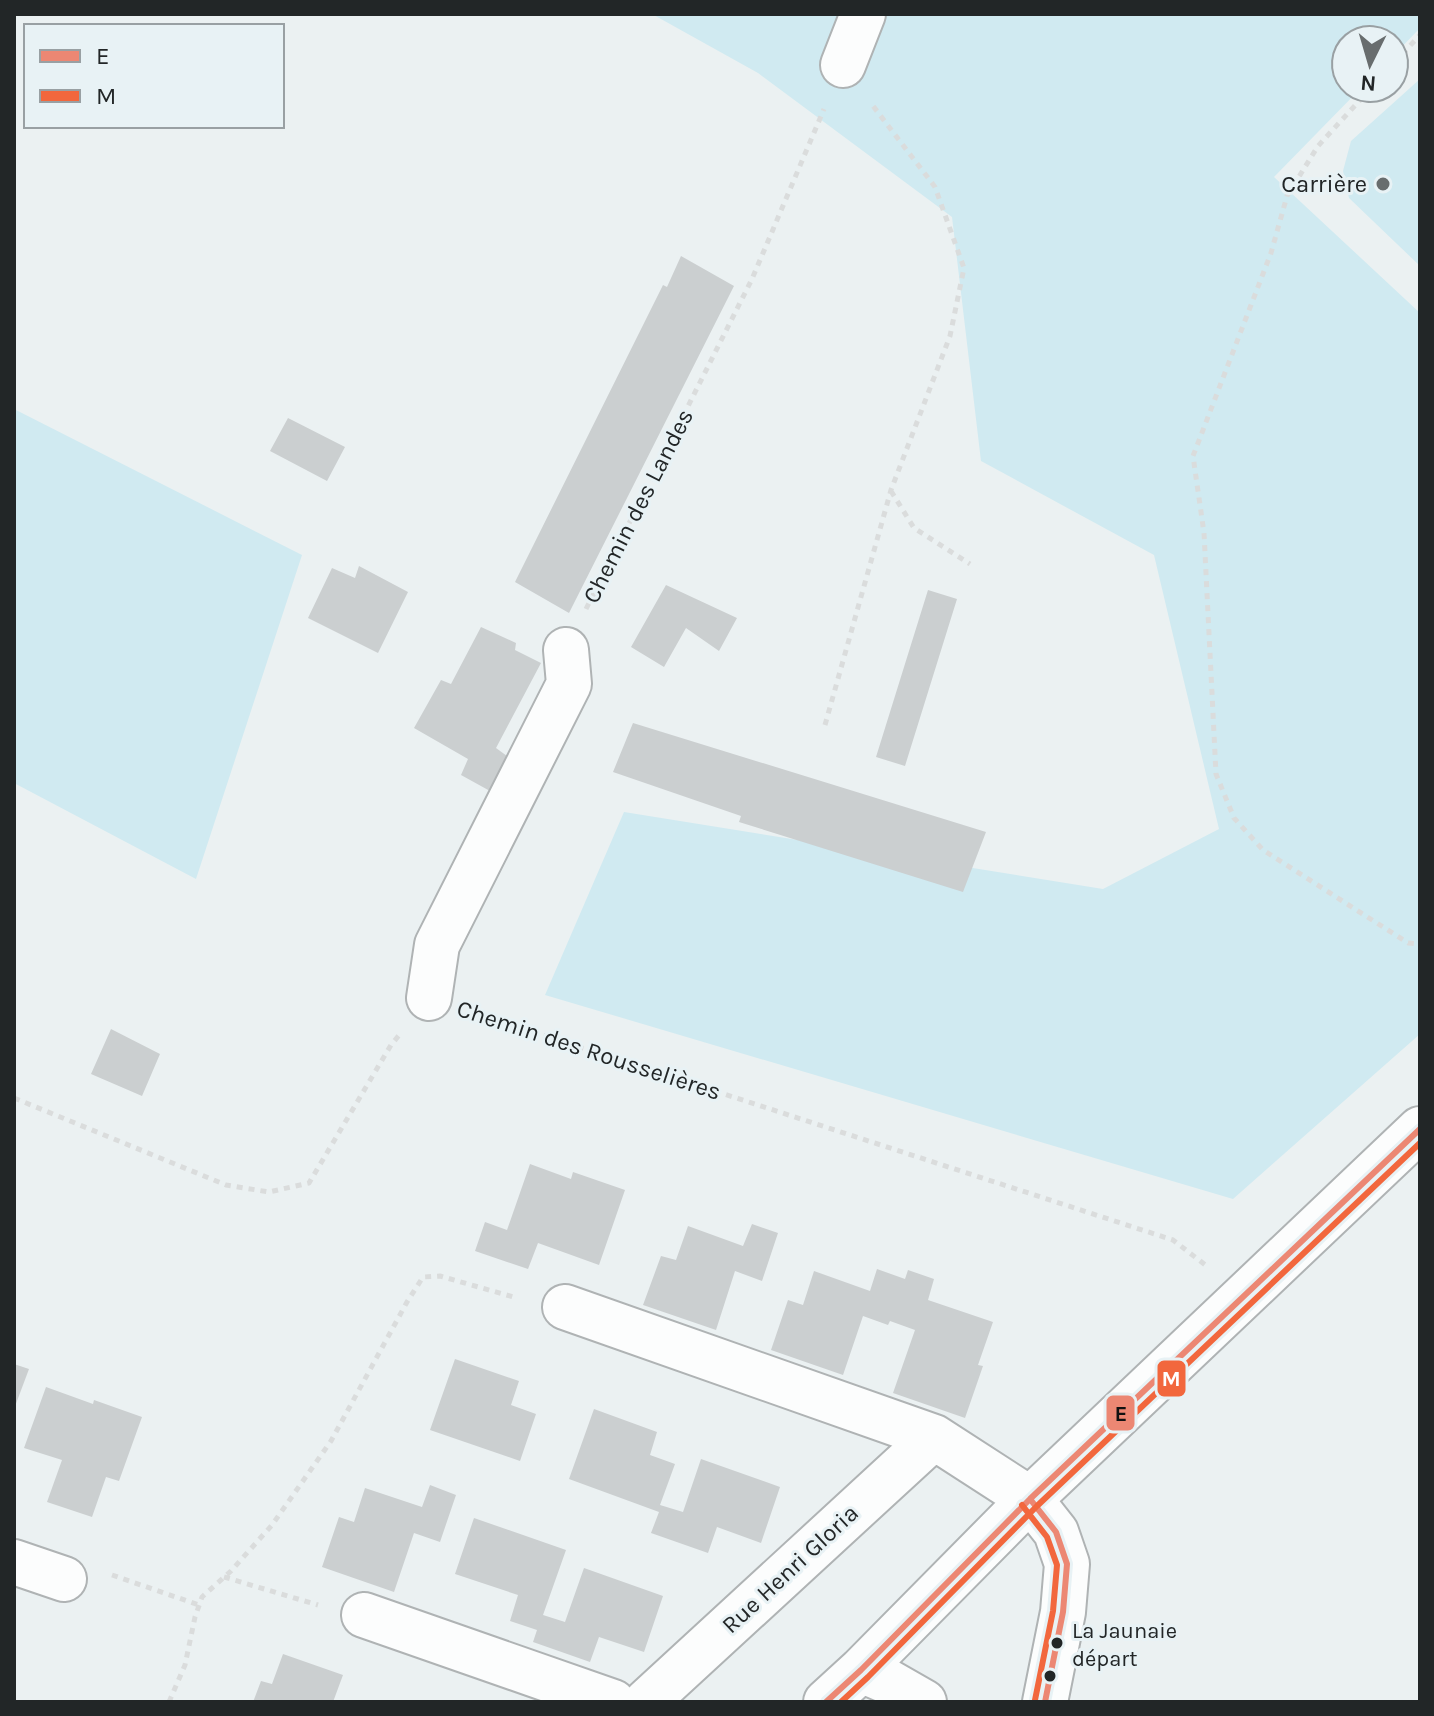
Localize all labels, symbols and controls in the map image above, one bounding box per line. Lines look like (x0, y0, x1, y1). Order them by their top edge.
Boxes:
legend (24, 24, 284, 128)
north arrow (1330, 24, 1410, 104)
text: E (96, 42, 110, 70)
text: N (1359, 69, 1377, 97)
text: M (96, 82, 116, 110)
place label: Carrière (1281, 170, 1367, 198)
marker: Carrière (1374, 175, 1392, 193)
street label: Chemin des Landes (577, 404, 699, 608)
street label: Chemin des Rousselières (453, 994, 725, 1106)
line badge: M (1156, 1359, 1187, 1398)
text: M (1161, 1366, 1181, 1392)
line badge: E (1105, 1394, 1136, 1432)
text: E (1115, 1401, 1127, 1427)
street label: Rue Henri Gloria (716, 1499, 864, 1639)
place label: La Jaunaie départ (1072, 1618, 1177, 1672)
marker: La Jaunaie départ (1049, 1635, 1065, 1651)
unlabelled marker (1042, 1668, 1058, 1684)

